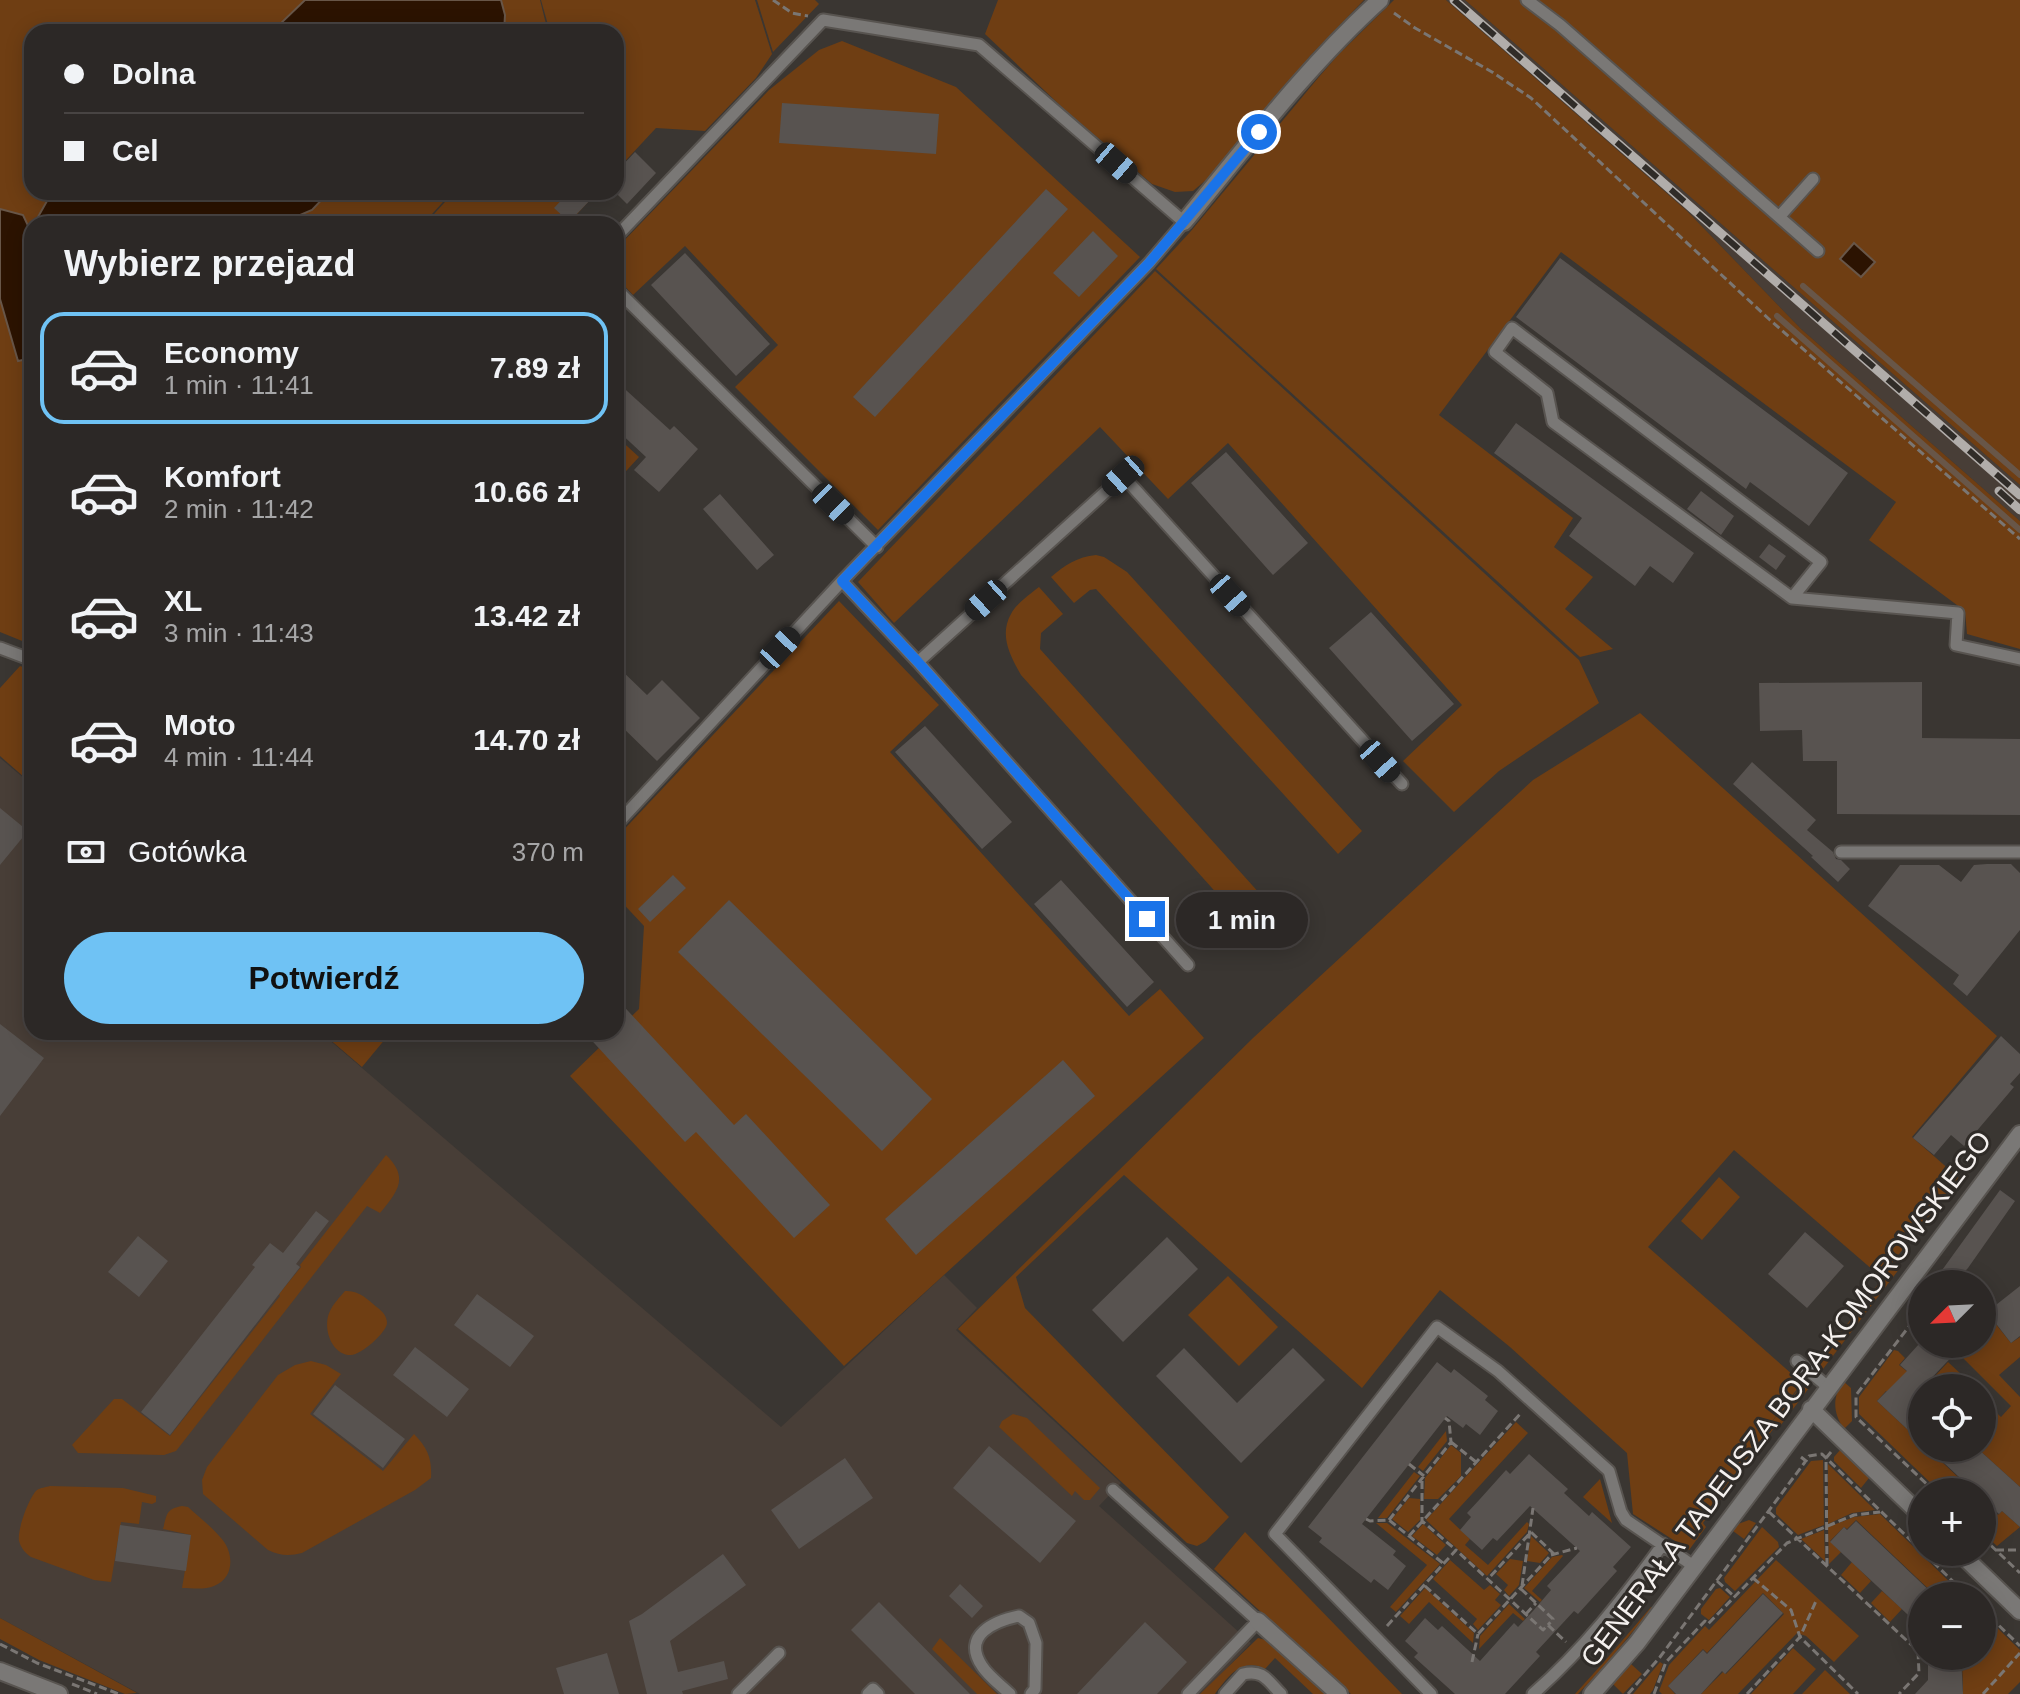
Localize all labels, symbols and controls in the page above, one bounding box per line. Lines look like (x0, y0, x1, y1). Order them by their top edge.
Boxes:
text: Dolna (112, 57, 195, 90)
route start (1241, 114, 1277, 150)
text: Cel (112, 134, 159, 167)
car (1090, 138, 1142, 188)
text: Wybierz przejazd (64, 243, 355, 284)
icon: car (68, 332, 140, 404)
text: Economy (164, 336, 299, 369)
text: 7.89 zł (490, 351, 580, 384)
text: 1 min · 11:41 (164, 370, 314, 400)
car (1097, 451, 1149, 501)
icon: car (68, 456, 140, 528)
text: Komfort (164, 460, 281, 493)
text: 10.66 zł (473, 475, 580, 508)
car (807, 479, 859, 529)
text: 2 min · 11:42 (164, 494, 314, 524)
car (1205, 569, 1255, 621)
car (960, 575, 1012, 625)
icon: car (68, 580, 140, 652)
text: XL (164, 584, 202, 617)
text: 13.42 zł (473, 599, 580, 632)
text: 3 min · 11:43 (164, 618, 314, 648)
car (755, 622, 805, 674)
icon: car (68, 704, 140, 776)
text: Moto (164, 708, 236, 741)
text: 14.70 zł (473, 723, 580, 756)
car (1355, 735, 1405, 787)
text: 4 min · 11:44 (164, 742, 314, 772)
icon: cash (64, 830, 108, 874)
text: Gotówka (128, 835, 246, 868)
text: 370 m (512, 837, 584, 867)
callout: 1 min (1175, 891, 1307, 947)
route end (1129, 901, 1165, 937)
text: 1 min (1208, 905, 1276, 935)
button: Potwierdź (64, 932, 584, 1024)
street label: GENERAŁA TADEUSZA BORA-KOMOROWSKIEGO (1574, 1125, 1998, 1673)
north arrow (1908, 1270, 1996, 1358)
map controls (1908, 1270, 1996, 1670)
button: locate (1908, 1374, 1996, 1462)
button: + (1908, 1478, 1996, 1566)
button: − (1908, 1582, 1996, 1670)

